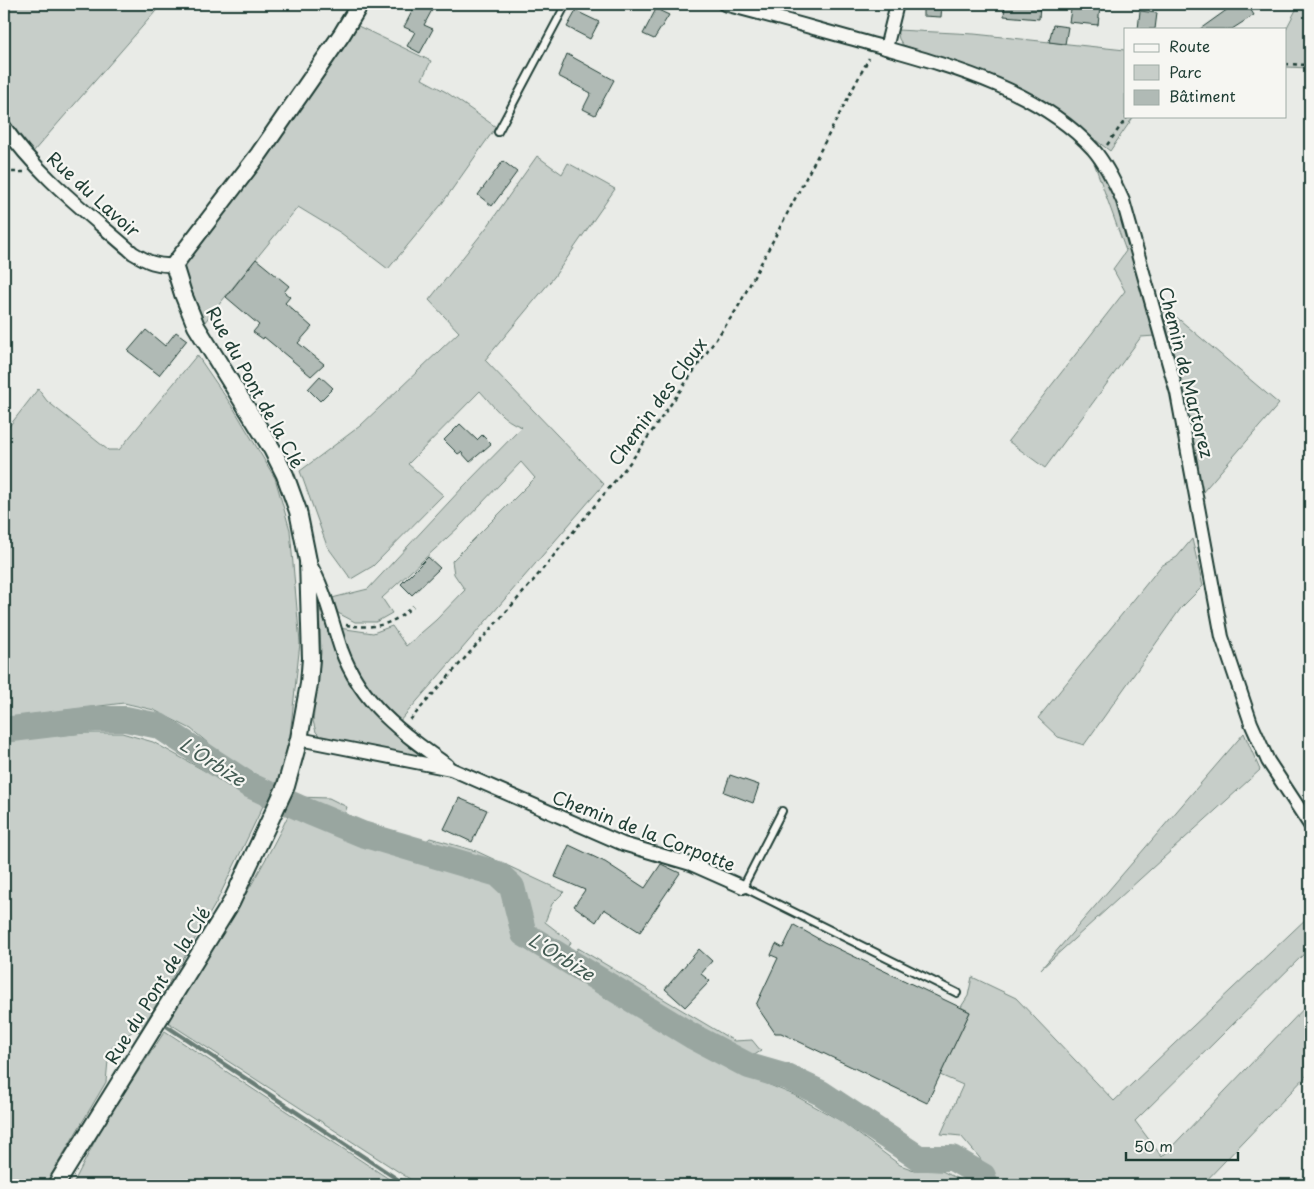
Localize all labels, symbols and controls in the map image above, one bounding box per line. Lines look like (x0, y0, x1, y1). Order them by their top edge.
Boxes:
legend (1124, 28, 1286, 118)
text: Route (1169, 34, 1210, 57)
text: Parc (1169, 60, 1202, 83)
text: Bâtiment (1169, 84, 1236, 107)
street label: Rue du Lavoir (41, 145, 147, 243)
street label: Chemin de Martorez (1153, 284, 1221, 461)
street label: Rue du Pont de la Clé (200, 301, 312, 473)
street label: Chemin des Cloux (601, 331, 713, 471)
water label: L'Orbize (175, 729, 252, 793)
street label: Chemin de la Corpotte (548, 783, 740, 877)
street label: Rue du Pont de la Clé (97, 901, 217, 1069)
water label: L'Orbize (524, 925, 601, 988)
scale bar (1126, 1129, 1239, 1161)
text: 50 m (1134, 1134, 1173, 1157)

